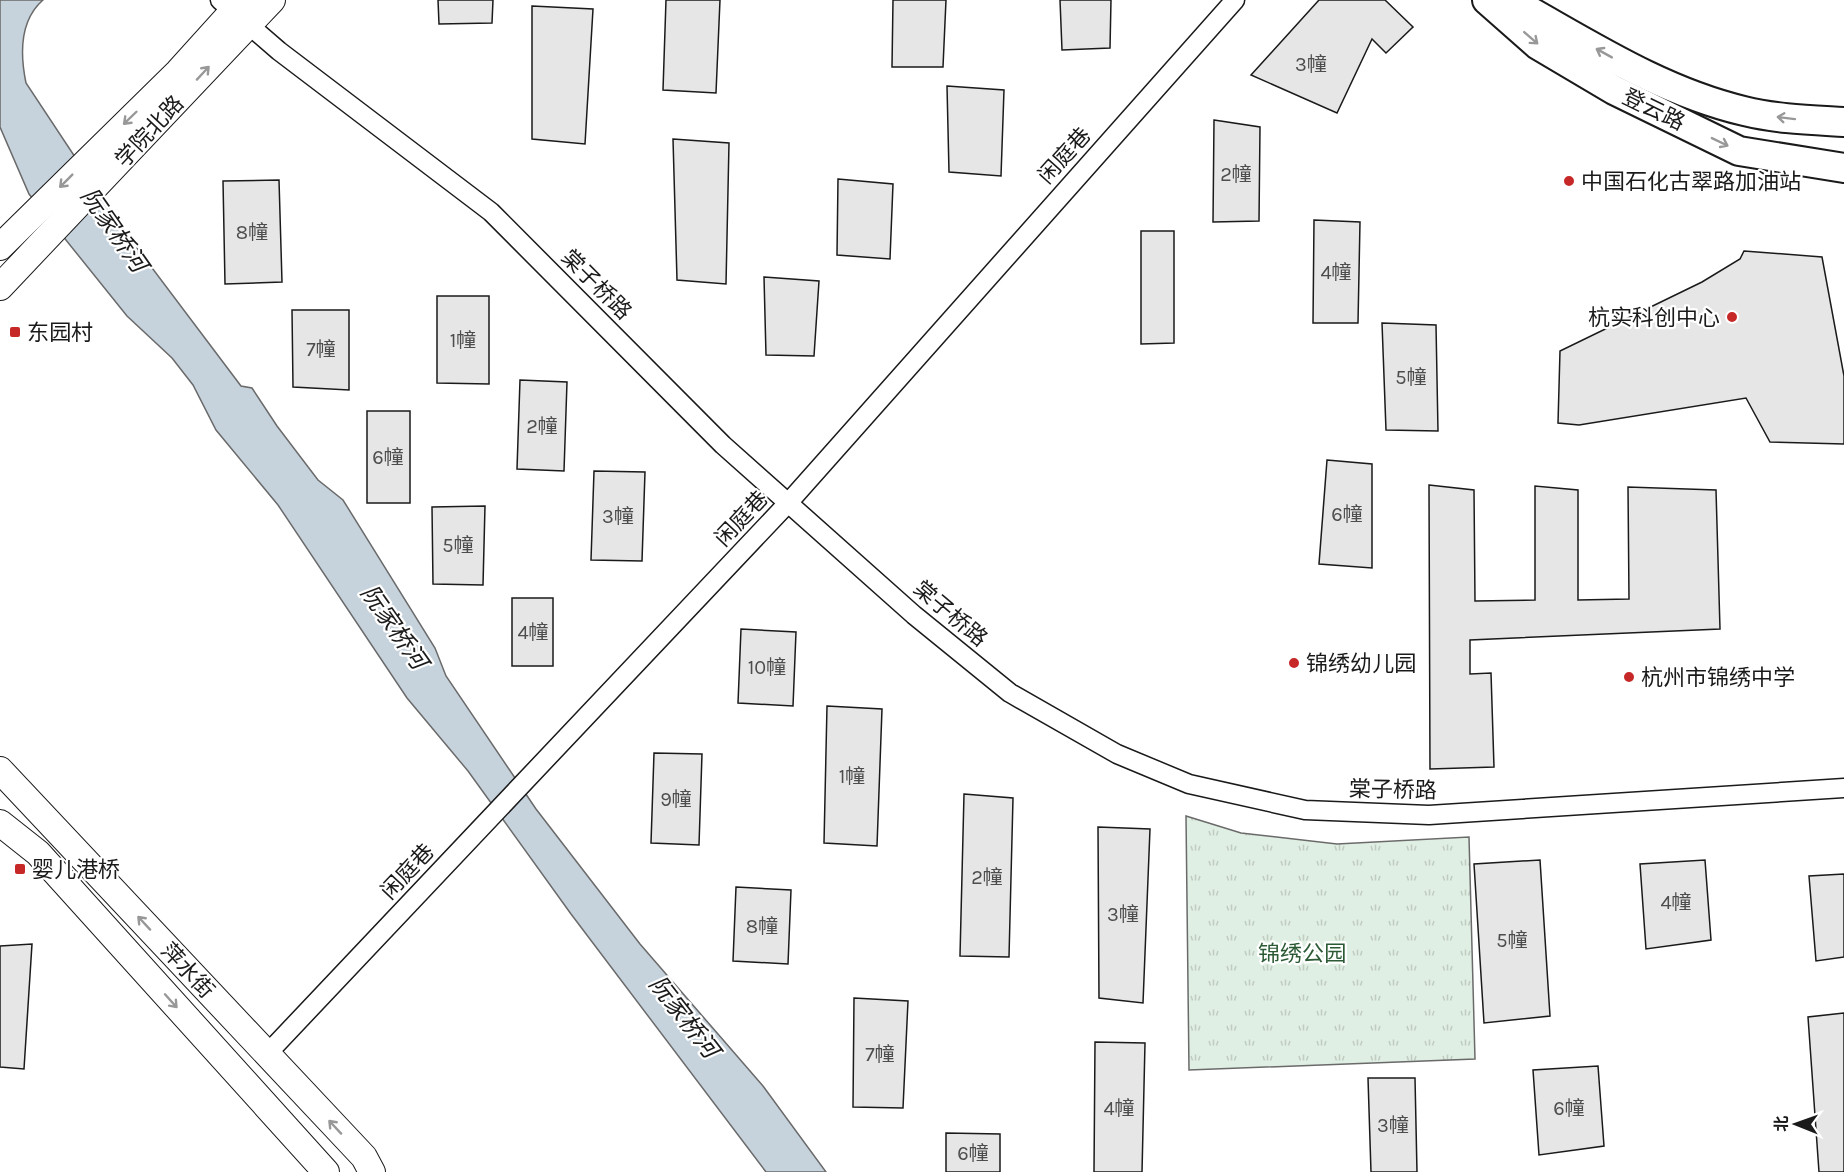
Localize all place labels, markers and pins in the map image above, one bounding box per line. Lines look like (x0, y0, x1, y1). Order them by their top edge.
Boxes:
place label: 中国石化古翠路加油站 (1581, 169, 1801, 195)
marker: 中国石化古翠路加油站 (1562, 174, 1576, 188)
place label: 杭实科创中心 (1588, 305, 1720, 331)
marker: 杭实科创中心 (1725, 310, 1739, 324)
place label: 东园村 (27, 320, 93, 346)
marker: 东园村 (8, 325, 22, 339)
place label: 锦绣幼儿园 (1306, 651, 1416, 677)
marker: 锦绣幼儿园 (1287, 656, 1301, 670)
place label: 杭州市锦绣中学 (1641, 665, 1795, 691)
marker: 杭州市锦绣中学 (1622, 670, 1636, 684)
place label: 婴儿港桥 (32, 857, 120, 883)
marker: 婴儿港桥 (13, 862, 27, 876)

